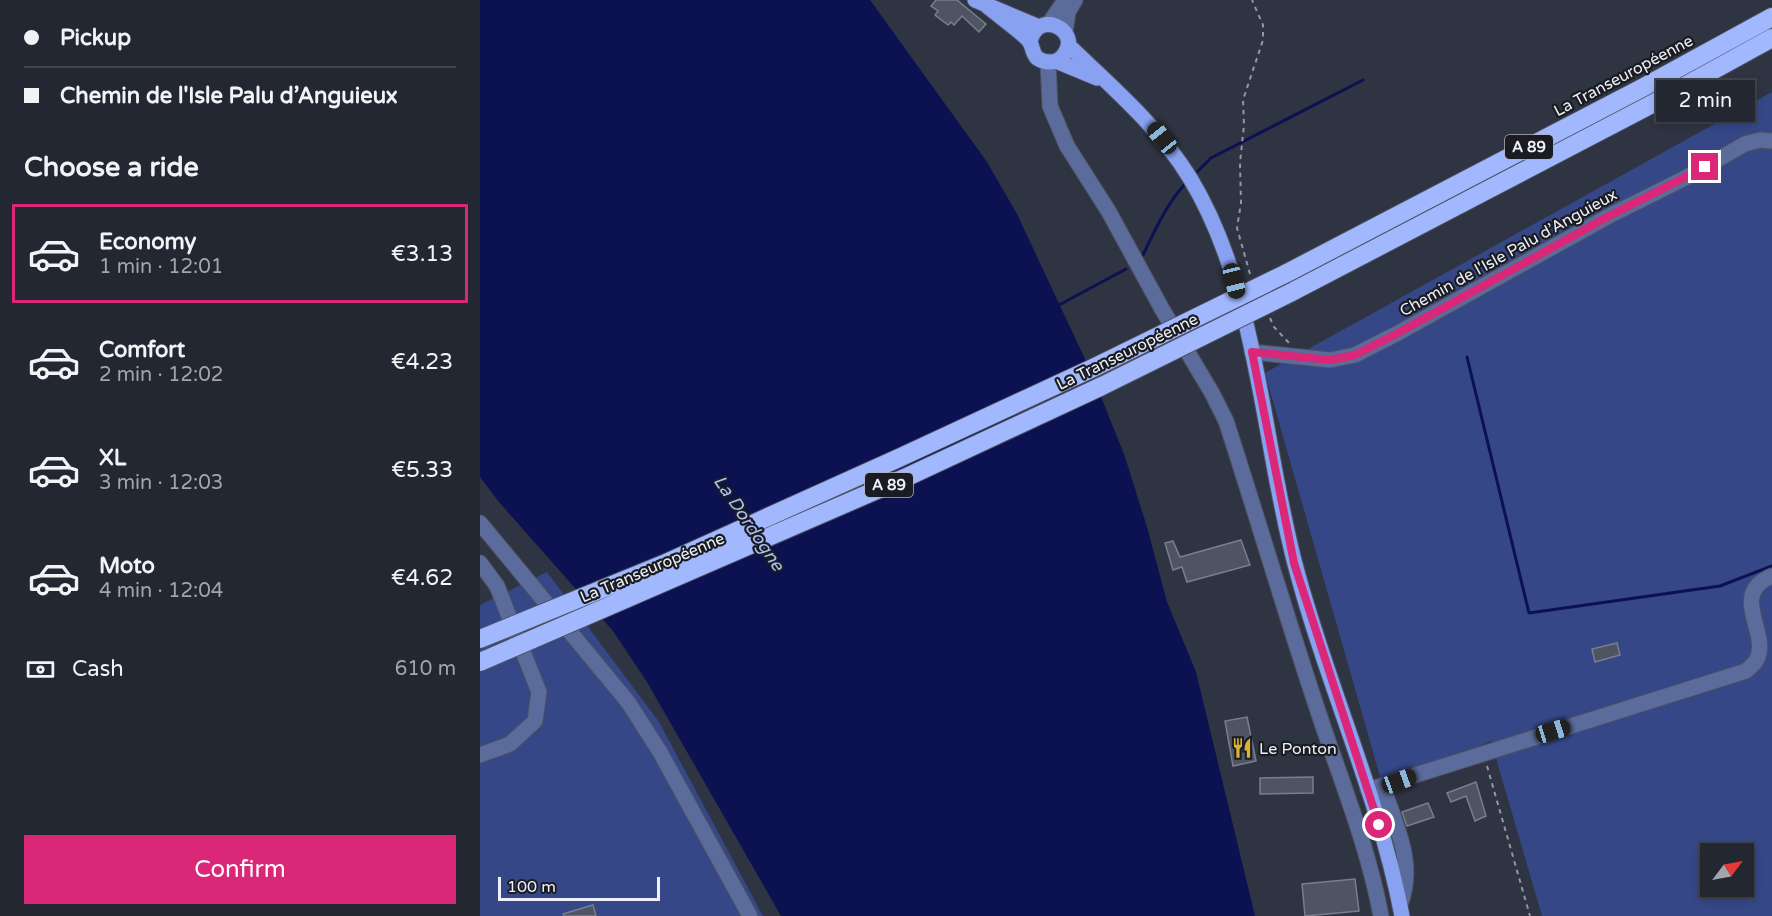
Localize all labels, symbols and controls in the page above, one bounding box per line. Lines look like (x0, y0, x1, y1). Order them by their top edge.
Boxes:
text: Pickup (60, 25, 131, 51)
street label: La Transeuropéenne (1550, 31, 1697, 121)
callout: 2 min (1656, 80, 1754, 122)
text: Chemin de l'Isle Palu d’Anguieux (60, 83, 398, 109)
text: 2 min (1679, 89, 1732, 113)
car (1144, 118, 1180, 158)
road number: A 89 (1505, 135, 1553, 159)
text: Choose a ride (24, 151, 199, 184)
route end (1691, 153, 1718, 180)
street label: Chemin de l'Isle Palu d’Anguieux (1396, 185, 1621, 321)
icon: car (27, 227, 81, 281)
text: Economy (99, 229, 196, 255)
text: €3.13 (391, 241, 453, 267)
text: 1 min · 12:01 (99, 255, 223, 279)
car (1221, 261, 1247, 301)
street label: La Transeuropéenne (1053, 309, 1201, 395)
icon: car (27, 335, 81, 389)
text: Comfort (99, 337, 185, 363)
text: €4.23 (391, 349, 453, 375)
text: 2 min · 12:02 (99, 363, 223, 387)
icon: car (27, 443, 81, 497)
text: XL (99, 445, 126, 471)
text: €5.33 (391, 457, 453, 483)
text: 3 min · 12:03 (99, 471, 223, 495)
water label: La Dordogne (709, 471, 790, 576)
road number: A 89 (865, 473, 913, 497)
street label: La Transeuropéenne (577, 528, 728, 607)
icon: car (27, 551, 81, 605)
text: Moto (99, 553, 155, 579)
text: €4.62 (391, 565, 453, 591)
text: 4 min · 12:04 (99, 579, 223, 603)
icon: cash (24, 653, 57, 686)
text: Cash (72, 656, 124, 682)
text: 610 m (395, 657, 456, 681)
car (1533, 717, 1573, 745)
restaurant icon: Le Ponton (1230, 736, 1254, 760)
place label: Le Ponton (1259, 739, 1337, 759)
car (1379, 766, 1419, 796)
route start (1365, 811, 1392, 838)
button: Confirm (24, 835, 456, 904)
north arrow (1700, 843, 1754, 897)
map controls (1700, 843, 1754, 897)
scale bar (498, 874, 660, 902)
text: 100 m (507, 877, 556, 897)

